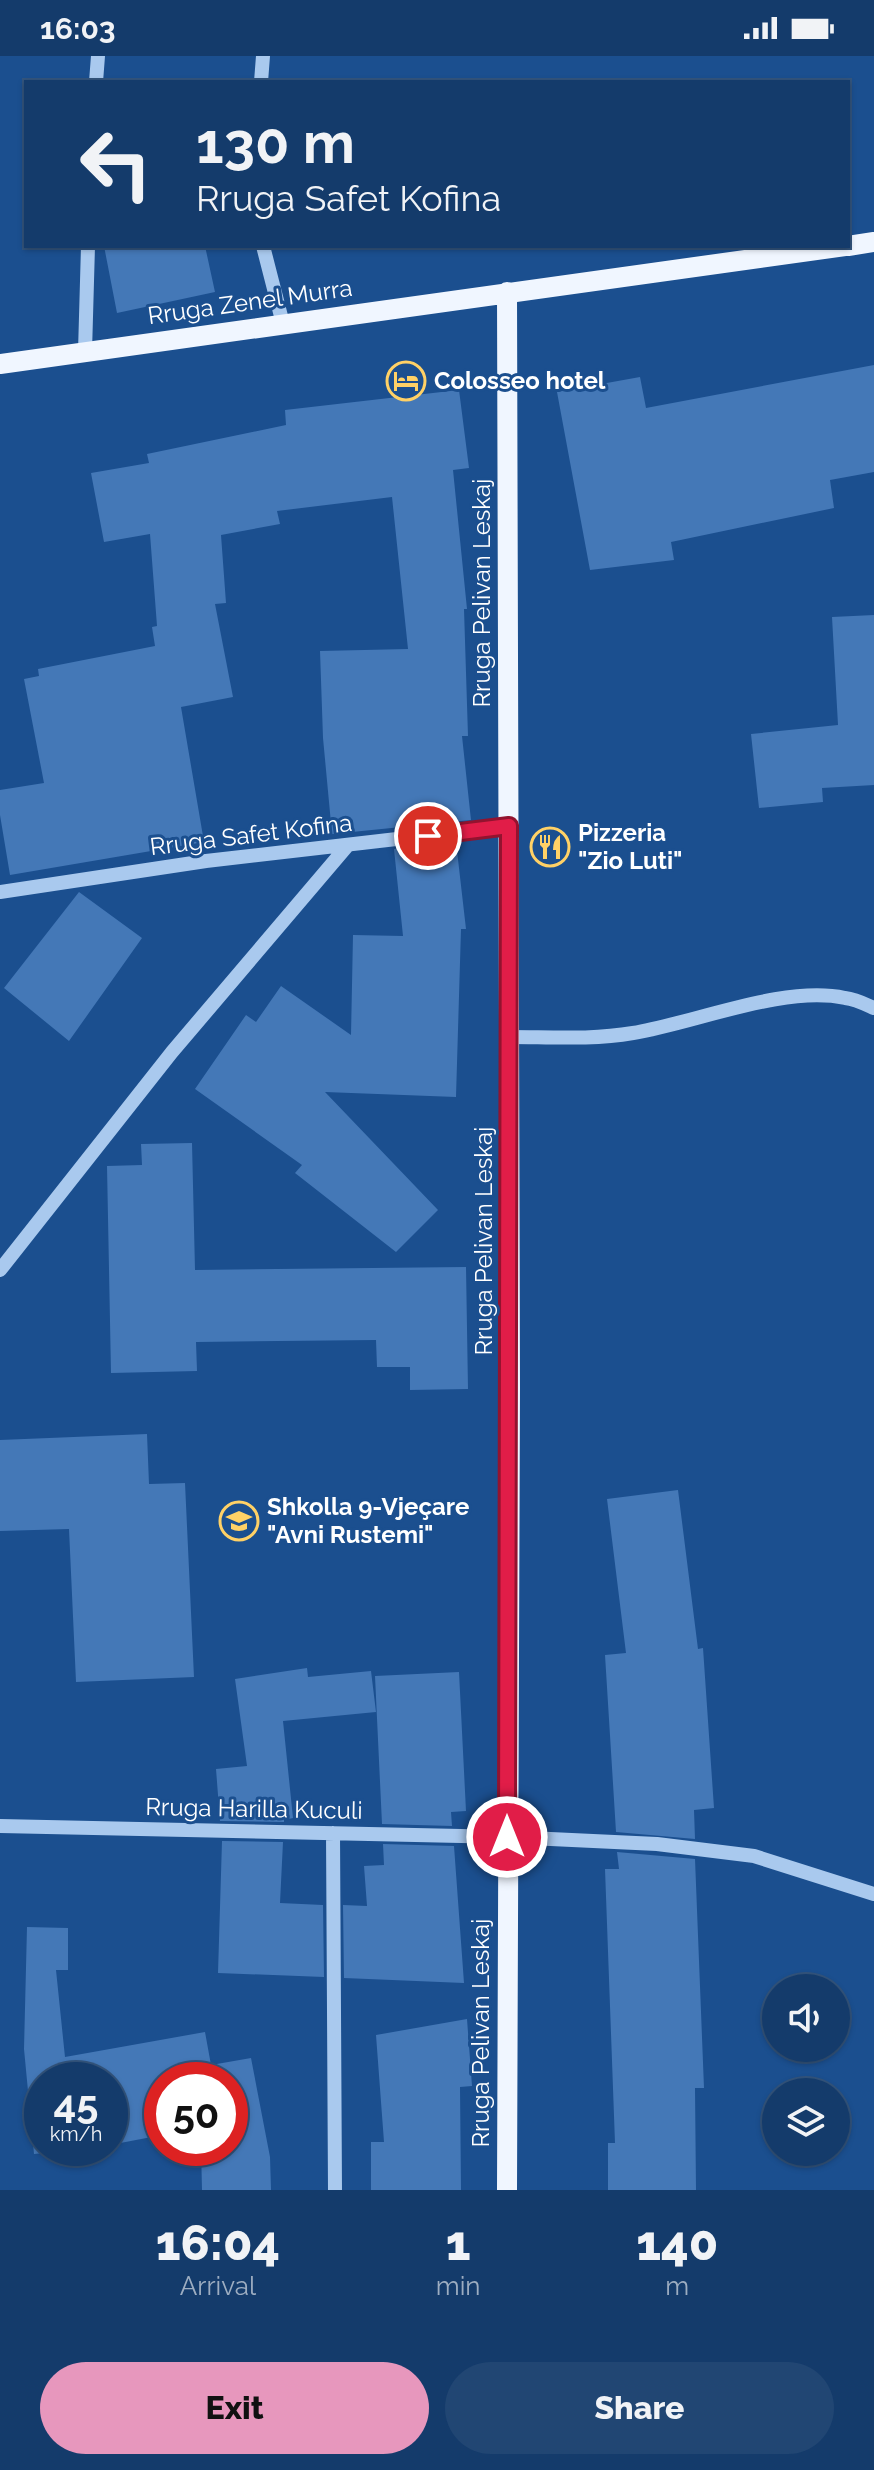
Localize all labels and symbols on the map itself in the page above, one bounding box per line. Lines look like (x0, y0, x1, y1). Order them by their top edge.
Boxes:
street label: Rruga Zenel Murra (146, 273, 354, 330)
hotel icon: Colosseo hotel (385, 360, 427, 402)
place label: Colosseo hotel (434, 366, 606, 395)
street label: Rruga Pelivan Leskaj (467, 478, 496, 708)
pin (394, 802, 462, 870)
street label: Rruga Safet Kofina (148, 808, 354, 861)
place label: Pizzeria "Zio Luti" (578, 818, 682, 875)
restaurant icon: Pizzeria "Zio Luti" (529, 826, 571, 868)
street label: Rruga Pelivan Leskaj (469, 1126, 498, 1356)
place label: Shkolla 9-Vjeçare "Avni Rustemi" (267, 1492, 469, 1549)
school or university icon: Shkolla 9-Vjeçare "Avni Rustemi" (218, 1500, 260, 1542)
street label: Rruga Harilla Kuculi (145, 1792, 363, 1825)
position arrow (465, 1795, 549, 1879)
street label: Rruga Pelivan Leskaj (466, 1918, 495, 2148)
speed limit sign: 50 (144, 2062, 248, 2166)

